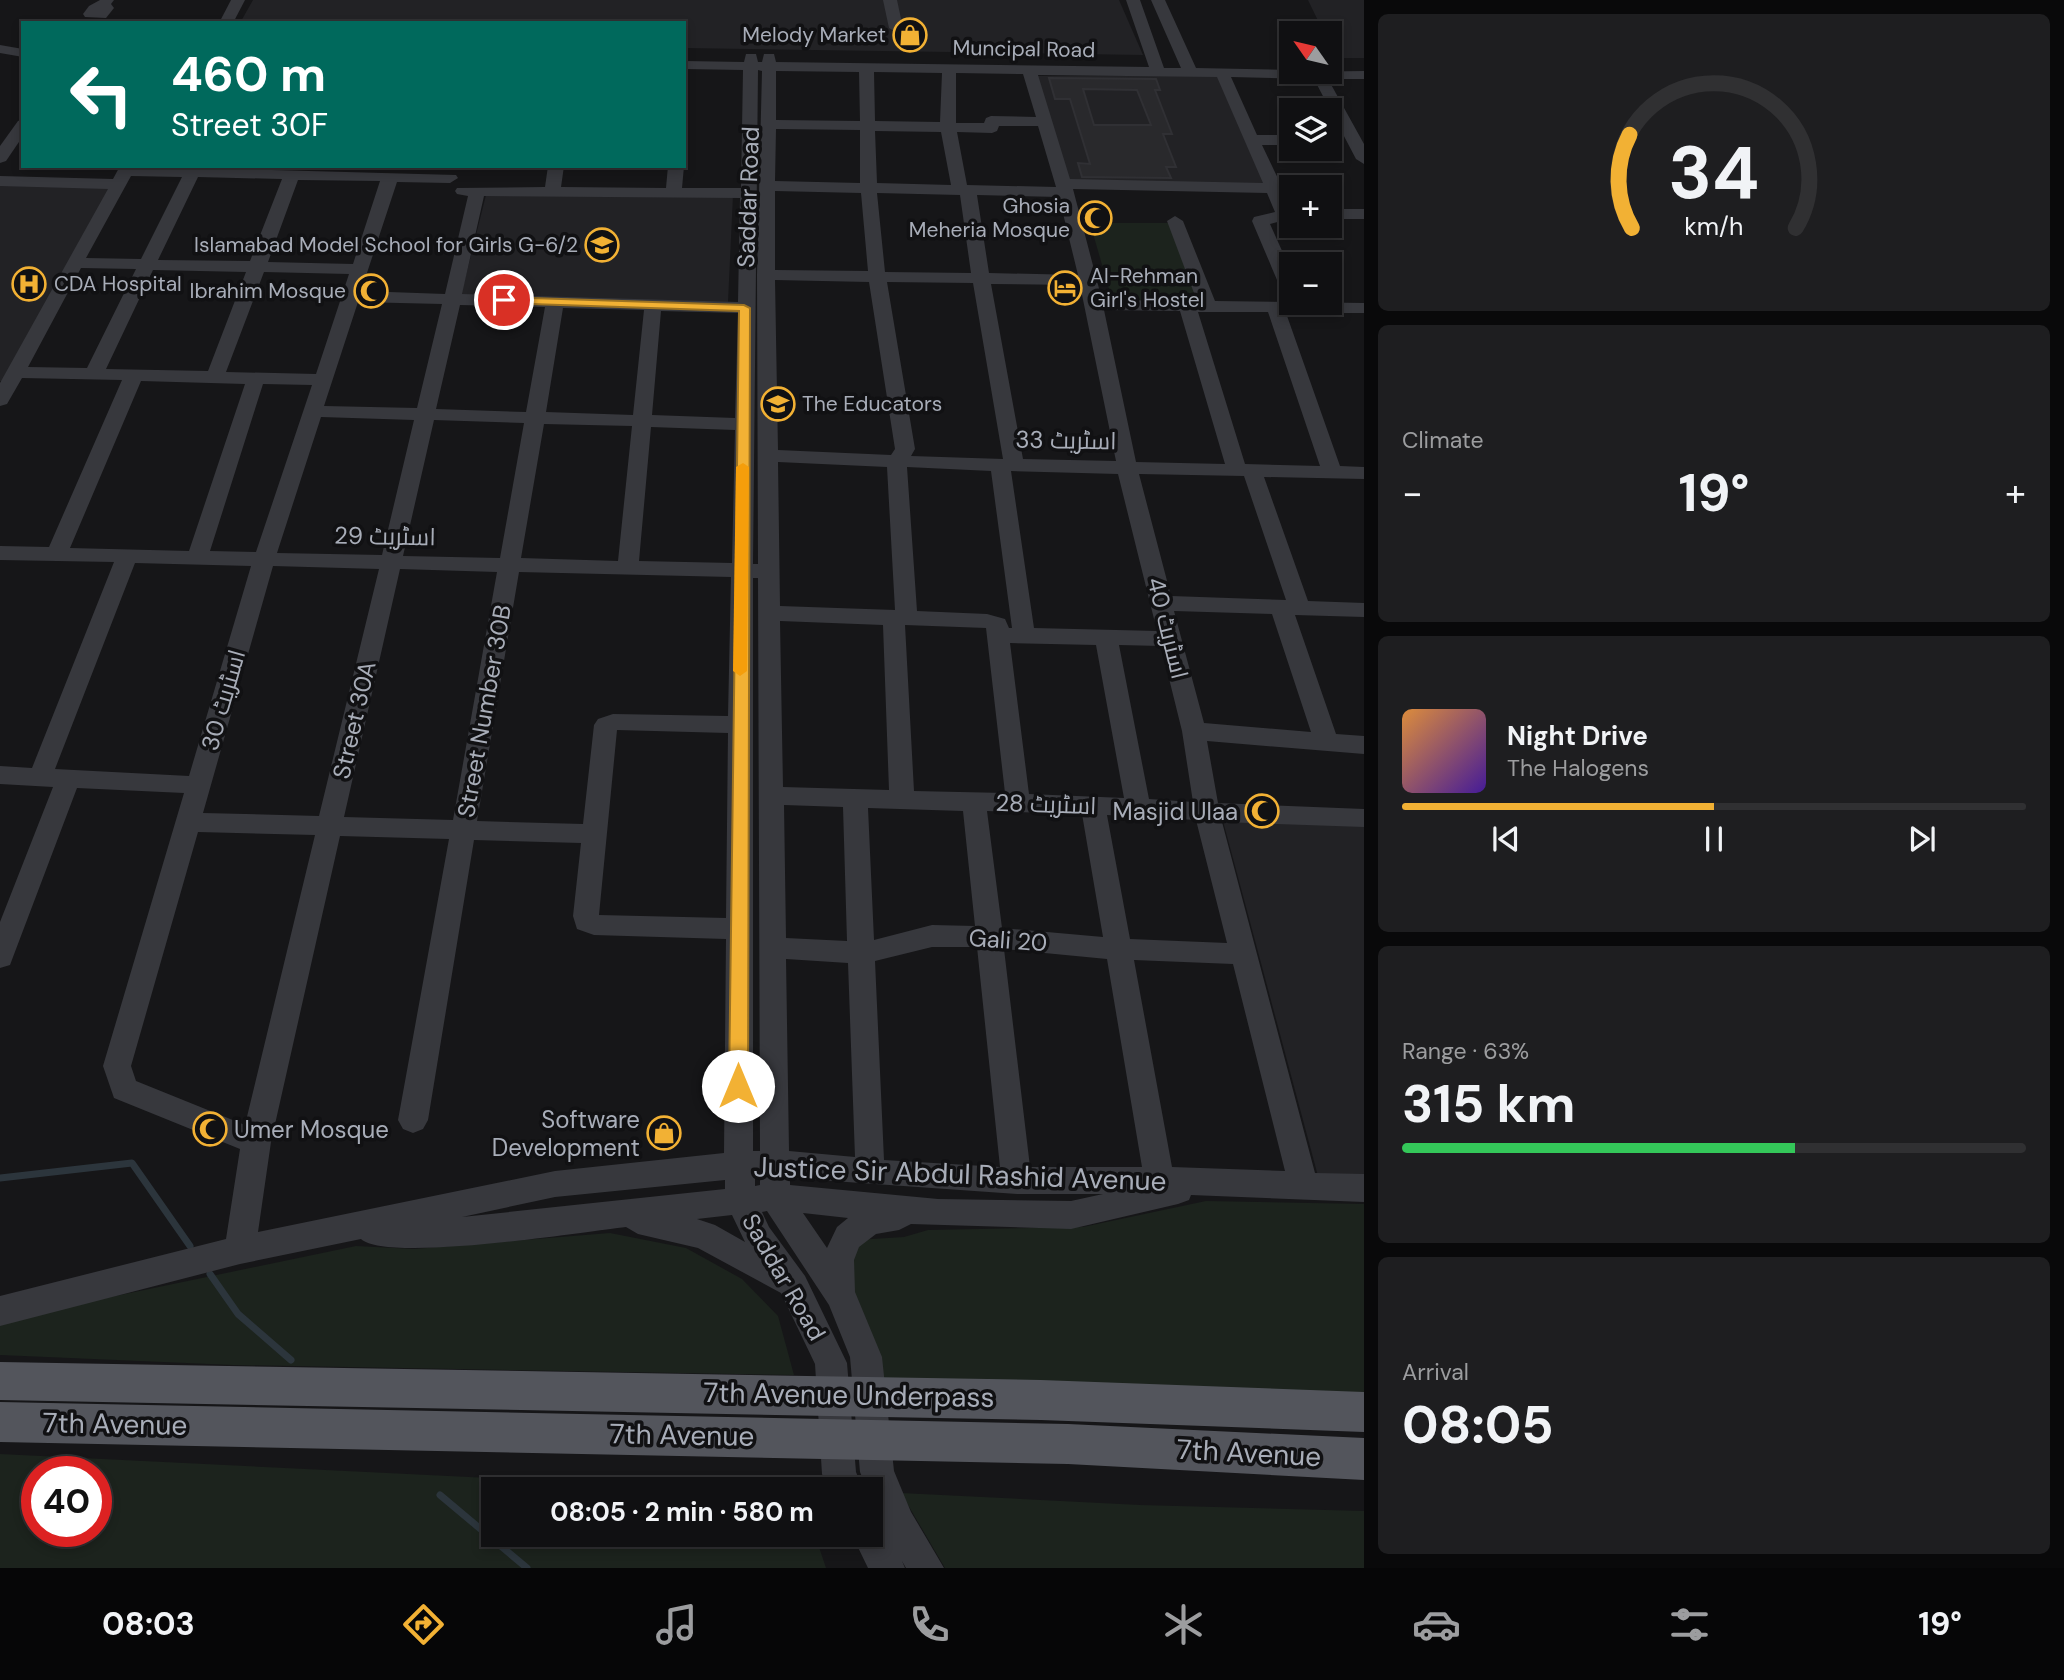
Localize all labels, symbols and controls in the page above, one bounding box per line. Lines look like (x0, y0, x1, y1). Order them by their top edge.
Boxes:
shop icon: Melody Market (891, 16, 929, 54)
place label: Melody Market (742, 21, 886, 49)
north arrow (1279, 21, 1342, 84)
map controls (1279, 21, 1342, 315)
street label: Muncipal Road (953, 34, 1095, 64)
text: 460 m (171, 42, 326, 106)
icon: left (56, 49, 147, 140)
button: layers (1279, 98, 1342, 161)
text: Street 30F (171, 104, 328, 146)
street label: Saddar Road (730, 126, 766, 268)
text: 34 (1668, 127, 1760, 222)
button: + (1279, 175, 1342, 238)
place label: Ghosia Meheria Mosque (909, 192, 1070, 244)
mosque icon: Ghosia Meheria Mosque (1076, 199, 1114, 237)
text: km/h (1684, 210, 1744, 243)
school or university icon: Islamabad Model School for Girls G-6/2 (583, 226, 621, 264)
place label: Islamabad Model School for Girls G-6/2 (194, 231, 578, 259)
button: − (1279, 252, 1342, 315)
place label: Al-Rehman Girl's Hostel (1090, 262, 1204, 314)
hospital icon: CDA Hospital (10, 265, 48, 303)
hotel icon: Al-Rehman Girl's Hostel (1046, 269, 1084, 307)
place label: CDA Hospital (54, 270, 182, 298)
pin (474, 270, 534, 330)
mosque icon: Ibrahim Mosque (352, 272, 390, 310)
place label: Ibrahim Mosque (190, 277, 346, 305)
icon: arrive (485, 281, 523, 319)
school or university icon: The Educators (759, 385, 797, 423)
place label: The Educators (802, 390, 942, 418)
street label: اسٹریٹ 33 (1015, 424, 1117, 456)
text: Climate (1402, 425, 1484, 455)
text: 19° (1679, 459, 1749, 527)
text: − (1402, 468, 1423, 518)
text: + (2005, 468, 2026, 518)
street label: اسٹریٹ 29 (334, 520, 436, 552)
street label: اسٹریٹ 40 (1140, 574, 1196, 682)
street label: Street Number 30B (450, 602, 518, 820)
street label: اسٹریٹ 30 (194, 646, 252, 754)
street label: Street 30A (325, 658, 383, 782)
text: Night Drive (1507, 719, 1648, 753)
text: The Halogens (1507, 753, 1649, 783)
street label: اسٹریٹ 28 (995, 787, 1097, 821)
mosque icon: Masjid Ulaa (1243, 792, 1281, 830)
place label: Masjid Ulaa (1113, 796, 1238, 827)
icon: previous (1487, 820, 1525, 858)
icon: pause (1695, 820, 1733, 858)
icon: next (1903, 820, 1941, 858)
street label: Gali 20 (968, 922, 1048, 958)
text: Range · 63% (1402, 1036, 1529, 1066)
position arrow (701, 1049, 775, 1123)
text: 315 km (1402, 1070, 1575, 1138)
place label: Software Development (492, 1104, 640, 1163)
mosque icon: Umer Mosque (191, 1110, 229, 1148)
place label: Umer Mosque (234, 1114, 389, 1145)
shop icon: Software Development (645, 1114, 683, 1152)
street label: Justice Sir Abdul Rashid Avenue (753, 1148, 1167, 1200)
street label: Saddar Road (735, 1208, 833, 1346)
text: Arrival (1402, 1357, 1469, 1387)
street label: 7th Avenue Underpass (703, 1374, 995, 1416)
text: 08:05 (1402, 1391, 1554, 1459)
street label: 7th Avenue (42, 1404, 188, 1444)
street label: 7th Avenue (609, 1415, 755, 1455)
street label: 7th Avenue (1176, 1431, 1322, 1475)
speed limit sign: 40 (21, 1456, 112, 1547)
text: 08:05 · 2 min · 580 m (550, 1495, 814, 1529)
icon: directions (399, 1600, 448, 1649)
icon: music (652, 1600, 701, 1649)
icon: phone (905, 1600, 954, 1649)
icon: climate (1159, 1600, 1208, 1649)
icon: car (1412, 1600, 1461, 1649)
icon: filters (1665, 1600, 1714, 1649)
text: 08:03 (102, 1603, 195, 1645)
text: 19° (1918, 1603, 1962, 1645)

